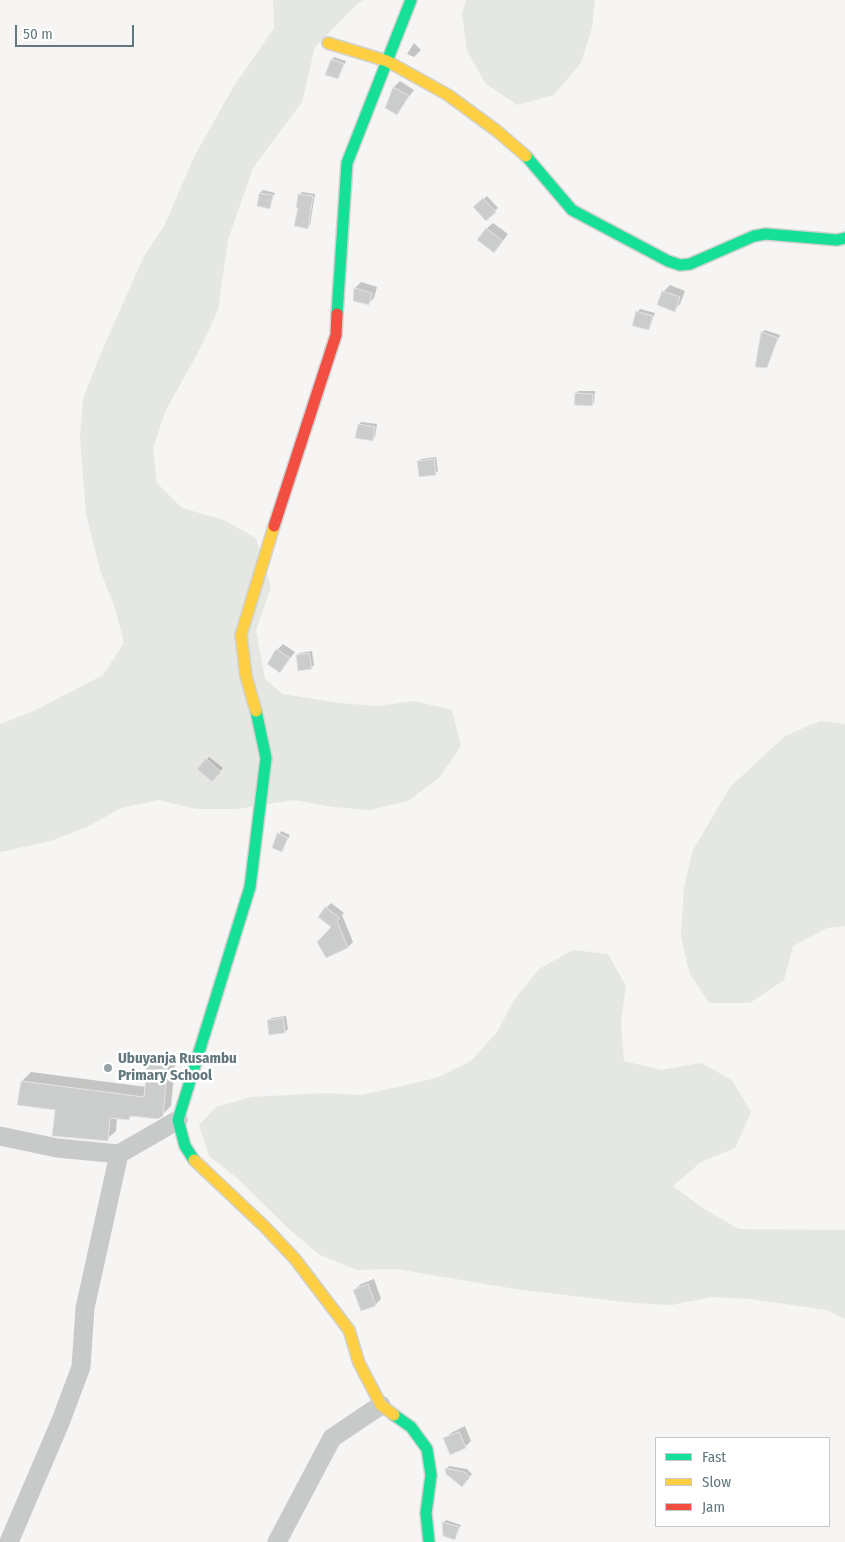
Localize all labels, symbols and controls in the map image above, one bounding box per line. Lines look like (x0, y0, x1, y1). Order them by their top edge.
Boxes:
scale bar (18, 15, 136, 47)
text: 50 m (23, 25, 53, 43)
place label: Ubuyanja Rusambu Primary School (118, 1050, 237, 1085)
marker: Ubuyanja Rusambu Primary School (102, 1062, 114, 1074)
legend (655, 1437, 830, 1527)
text: Fast (702, 1448, 726, 1466)
text: Slow (702, 1473, 731, 1491)
text: Jam (702, 1498, 725, 1516)

